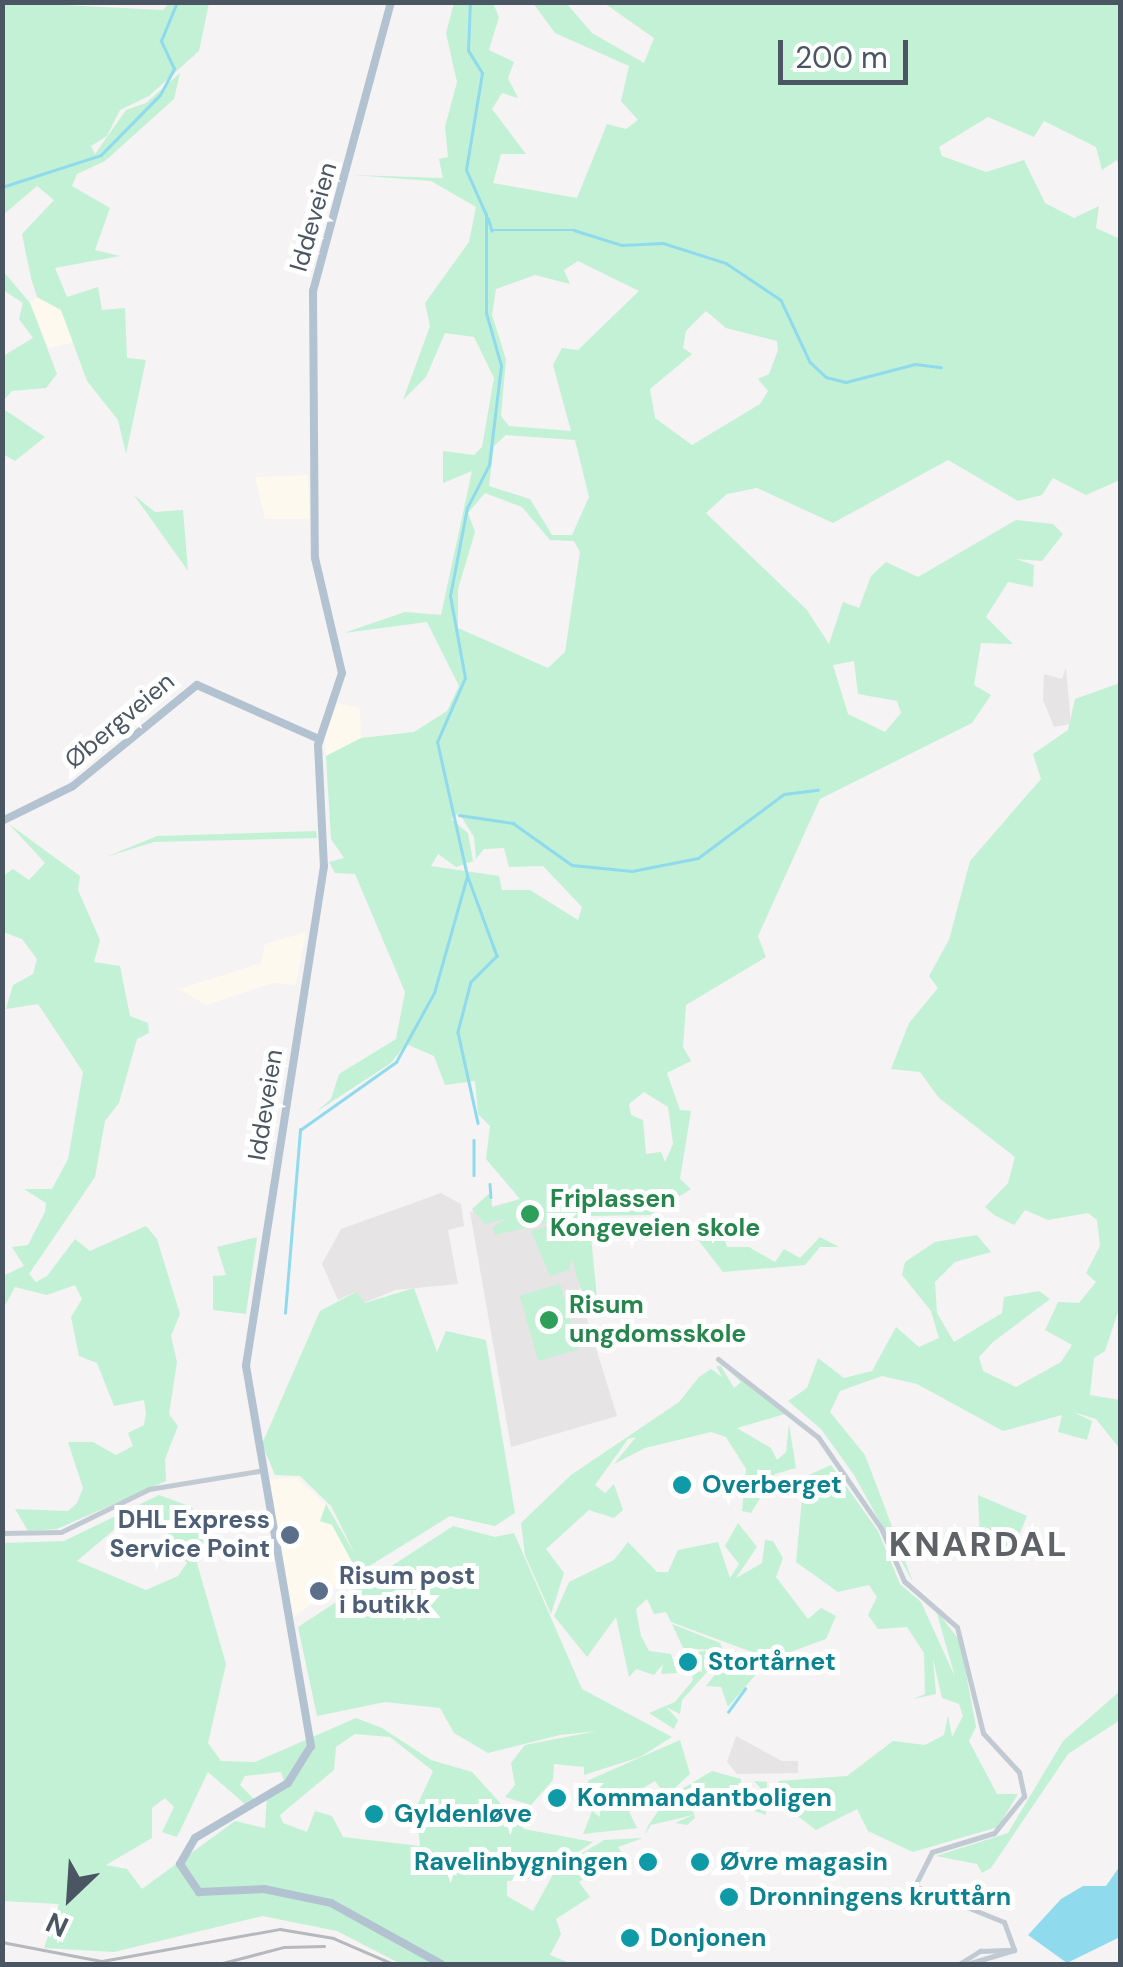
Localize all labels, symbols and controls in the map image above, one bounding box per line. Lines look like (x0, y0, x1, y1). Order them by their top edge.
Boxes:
scale bar (783, 20, 913, 82)
text: 200 m (795, 38, 888, 77)
street label: Iddeveien (284, 159, 344, 275)
street label: Øbergveien (59, 667, 181, 775)
street label: Iddeveien (242, 1047, 290, 1163)
place label: Friplassen Kongeveien skole (550, 1185, 760, 1244)
marker: Friplassen Kongeveien skole (519, 1203, 541, 1225)
place label: Risum ungdomsskole (569, 1291, 746, 1350)
marker: Risum ungdomsskole (538, 1309, 560, 1331)
place label: Overberget (702, 1470, 842, 1500)
marker: Overberget (671, 1474, 693, 1496)
place label: DHL Express Service Point (109, 1506, 270, 1565)
district label: KNARDAL (889, 1523, 1069, 1565)
marker: DHL Express Service Point (279, 1524, 301, 1546)
place label: Risum post i butikk (339, 1562, 475, 1621)
marker: Risum post i butikk (308, 1580, 330, 1602)
place label: Stortårnet (708, 1647, 836, 1677)
marker: Stortårnet (677, 1651, 699, 1673)
place label: Kommandantboligen (577, 1783, 832, 1813)
marker: Kommandantboligen (546, 1787, 568, 1809)
place label: Gyldenløve (394, 1799, 532, 1829)
marker: Gyldenløve (363, 1803, 385, 1825)
north arrow (20, 1847, 120, 1947)
place label: Ravelinbygningen (414, 1847, 628, 1877)
place label: Øvre magasin (720, 1847, 888, 1877)
marker: Ravelinbygningen (637, 1851, 659, 1873)
marker: Øvre magasin (689, 1851, 711, 1873)
place label: Dronningens kruttårn (749, 1882, 1011, 1912)
marker: Dronningens kruttårn (718, 1886, 740, 1908)
text: N (40, 1904, 74, 1946)
place label: Donjonen (650, 1923, 766, 1953)
marker: Donjonen (619, 1927, 641, 1949)

